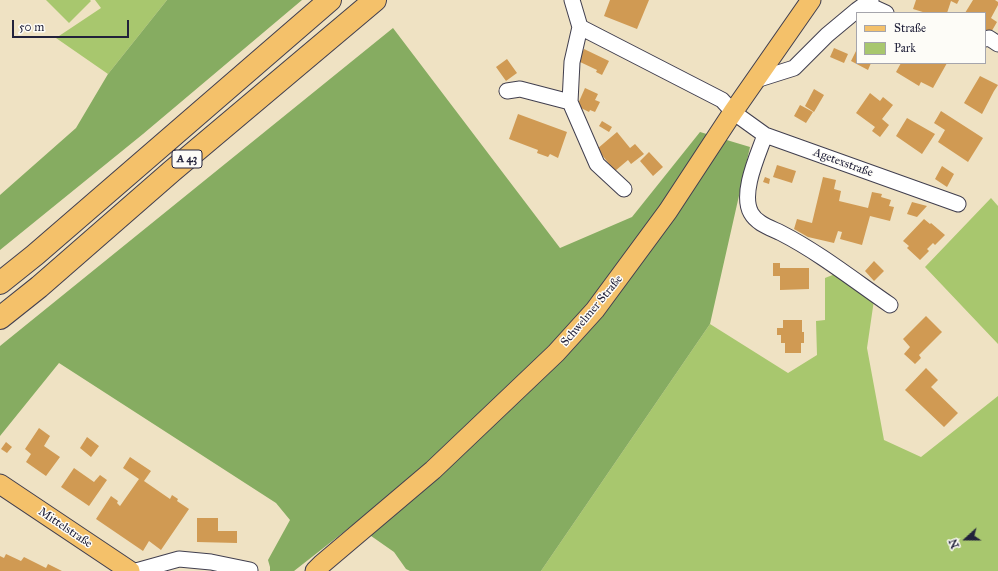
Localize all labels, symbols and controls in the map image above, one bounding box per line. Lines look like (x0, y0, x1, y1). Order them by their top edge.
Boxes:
scale bar (14, 12, 131, 38)
legend (856, 12, 986, 64)
text: 50 m (19, 20, 44, 34)
text: Straße (894, 21, 926, 35)
text: Park (894, 41, 916, 55)
street label: Agetexstraße (811, 146, 875, 180)
road number: A 43 (172, 150, 202, 168)
street label: Schwelmer Straße (558, 272, 626, 350)
street label: Mittelstraße (35, 505, 95, 551)
north arrow (946, 519, 986, 559)
text: N (947, 537, 962, 550)

